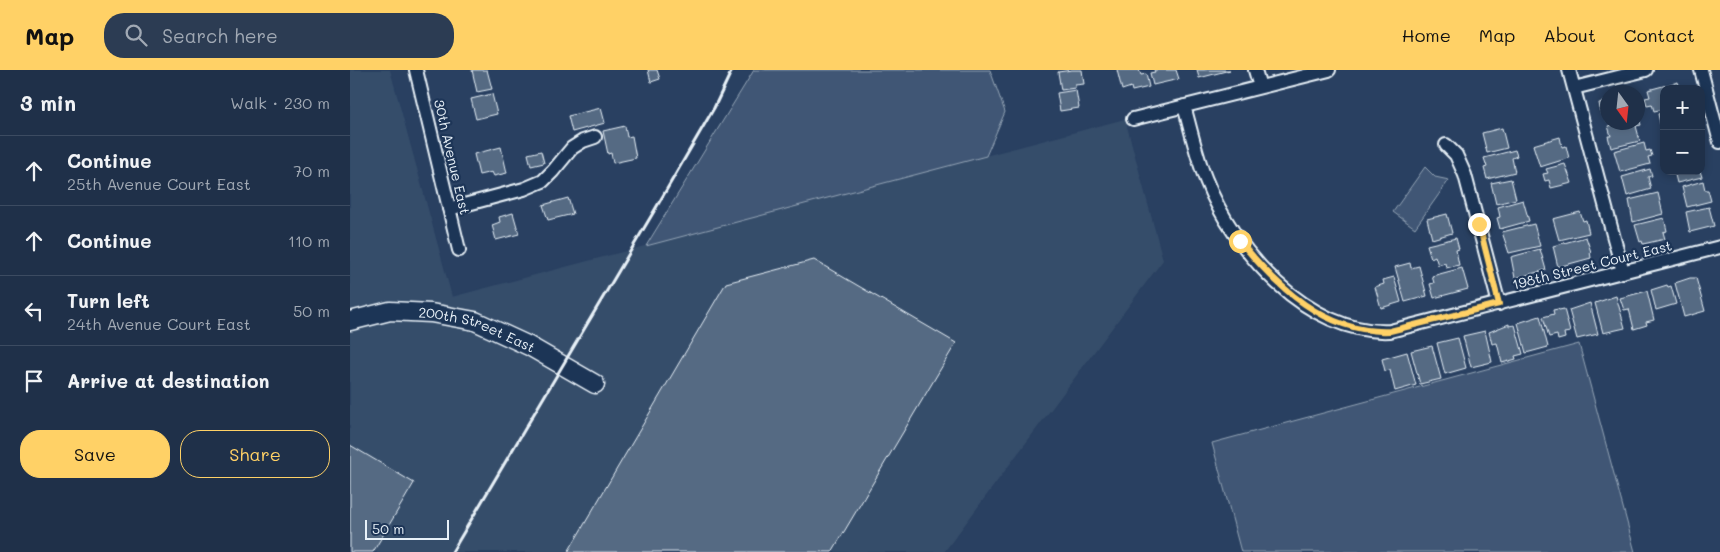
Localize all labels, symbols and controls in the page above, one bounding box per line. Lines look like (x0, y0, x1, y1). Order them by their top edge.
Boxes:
search box (104, 13, 454, 58)
text: Map (25, 20, 74, 51)
icon: search (122, 21, 150, 49)
text: Search here (162, 23, 278, 48)
text: Home (1402, 23, 1451, 47)
text: Map (1479, 23, 1515, 47)
text: About (1543, 23, 1596, 47)
text: Contact (1624, 23, 1695, 47)
north arrow (1600, 85, 1645, 130)
map controls (1660, 85, 1705, 175)
button: + (1660, 85, 1705, 130)
text: 3 min (20, 89, 76, 116)
text: Walk · 230 m (230, 92, 330, 113)
street label: 30th Avenue East (430, 97, 475, 217)
button: − (1660, 130, 1705, 175)
text: Continue (67, 148, 152, 173)
icon: ahead (20, 157, 48, 185)
text: 70 m (293, 160, 330, 181)
text: 25th Avenue Court East (67, 173, 251, 194)
route end (1468, 213, 1491, 236)
icon: ahead (20, 227, 48, 255)
text: Continue (67, 228, 152, 253)
text: 110 m (288, 230, 330, 251)
route start (1229, 230, 1252, 253)
street label: 198th Street Court East (1510, 235, 1674, 294)
text: Turn left (67, 288, 150, 313)
icon: left (20, 297, 48, 325)
text: 50 m (293, 300, 330, 321)
street label: 200th Street East (418, 302, 539, 357)
text: 24th Avenue Court East (67, 313, 251, 334)
icon: arrive (20, 367, 48, 395)
text: Arrive at destination (67, 368, 270, 393)
button: Save (20, 430, 170, 478)
button: Share (180, 430, 330, 478)
scale bar (365, 517, 449, 540)
text: 50 m (372, 519, 404, 538)

